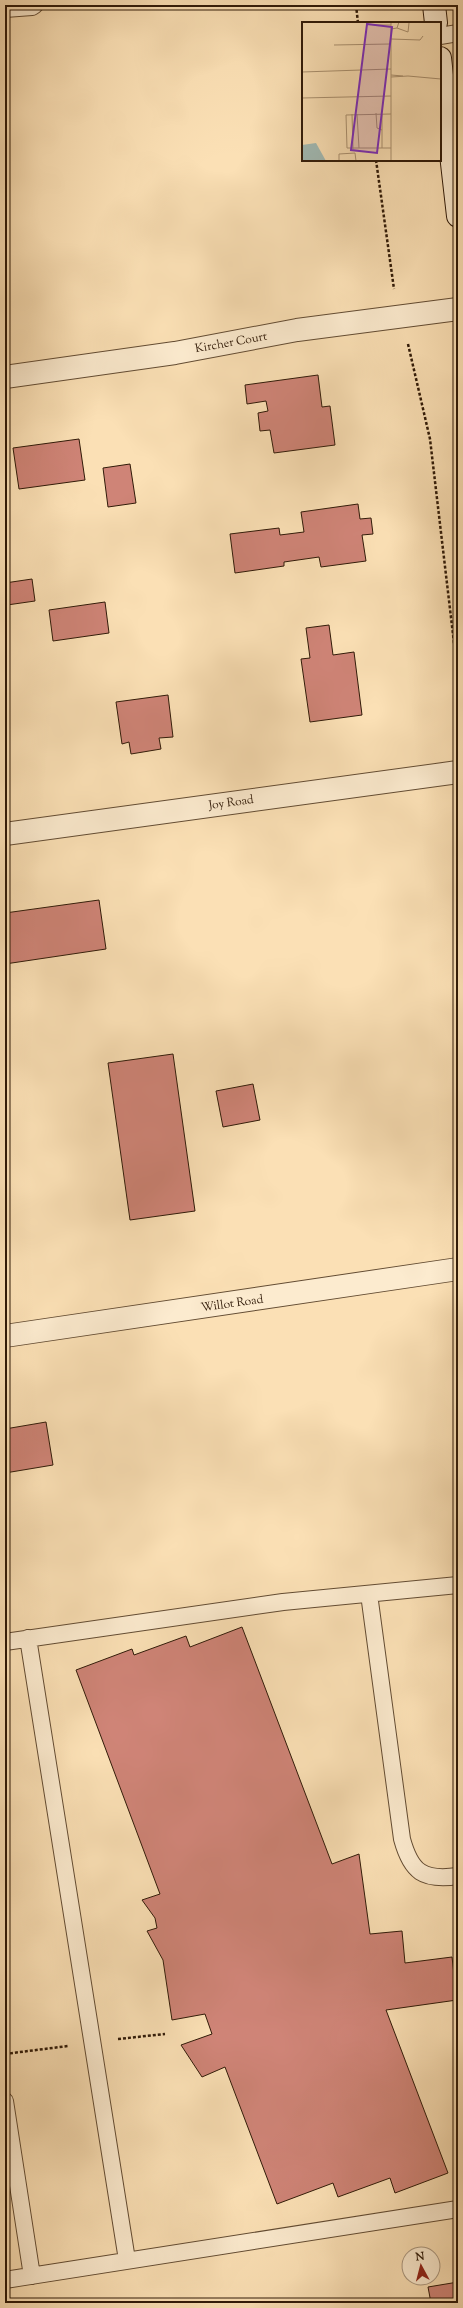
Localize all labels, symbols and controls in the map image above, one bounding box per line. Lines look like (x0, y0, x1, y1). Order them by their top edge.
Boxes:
inset map (302, 22, 441, 161)
street label: Kircher Court (194, 328, 269, 358)
street label: Joy Road (207, 791, 255, 815)
street label: Willot Road (200, 1291, 265, 1317)
north arrow (401, 2246, 441, 2286)
text: N (414, 2249, 425, 2266)

